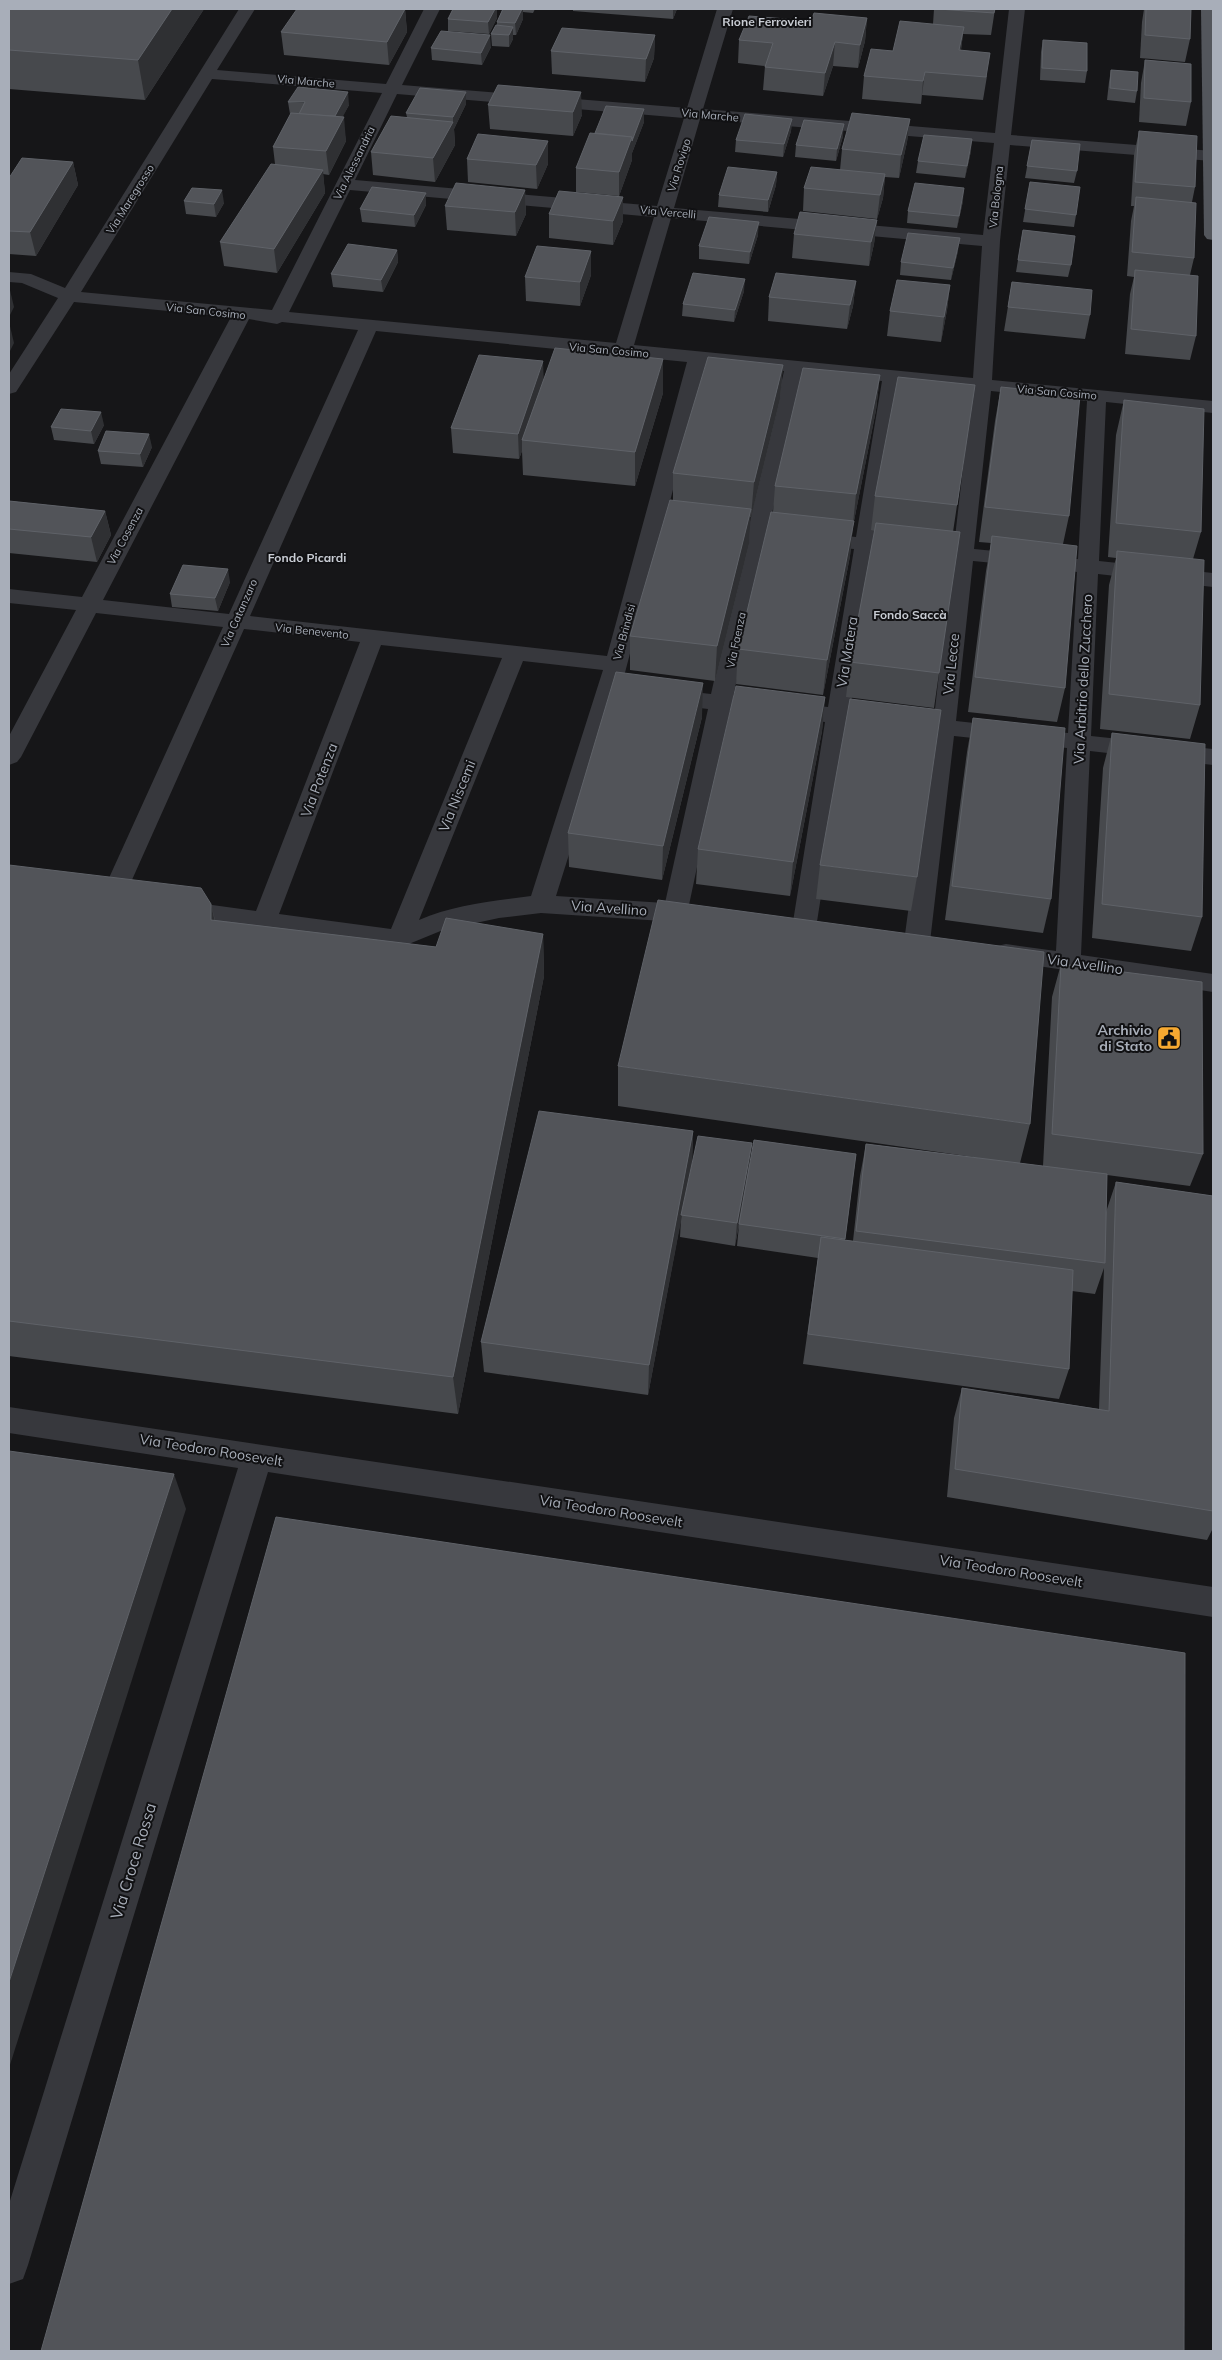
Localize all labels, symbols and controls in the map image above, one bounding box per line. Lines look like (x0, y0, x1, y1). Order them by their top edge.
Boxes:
district label: Rione Ferrovieri (722, 14, 812, 29)
street label: Via Marche (277, 72, 335, 90)
street label: Via Marche (681, 106, 739, 124)
street label: Via Alessandria (330, 124, 378, 202)
street label: Via Rovigo (664, 137, 694, 193)
street label: Via Maregrosso (103, 161, 157, 237)
street label: Via Bologna (986, 165, 1006, 229)
street label: Via Vercelli (640, 203, 696, 221)
street label: Via San Cosimo (165, 300, 247, 322)
street label: Via San Cosimo (569, 340, 649, 360)
street label: Via San Cosimo (1017, 382, 1097, 402)
street label: Via Cosenza (104, 505, 146, 567)
district label: Fondo Picardi (268, 550, 346, 565)
street label: Via Catanzaro (218, 577, 260, 649)
street label: Via Arbitrio dello Zucchero (1070, 593, 1096, 765)
street label: Via Brindisi (610, 602, 638, 662)
district label: Fondo Saccà (873, 607, 947, 622)
street label: Via Faenza (723, 611, 749, 669)
street label: Via Matera (833, 615, 861, 689)
street label: Via Benevento (275, 620, 349, 642)
street label: Via Lecce (939, 632, 963, 696)
street label: Via Potenza (297, 740, 341, 820)
street label: Via Niscemi (434, 757, 480, 835)
street label: Via Avellino (570, 896, 648, 920)
street label: Via Avellino (1046, 950, 1124, 978)
place label: Archivio di Stato (1097, 1021, 1152, 1055)
public building icon: Archivio di Stato (1156, 1025, 1182, 1051)
street label: Via Teodoro Roosevelt (138, 1430, 284, 1470)
street label: Via Teodoro Roosevelt (538, 1491, 684, 1531)
street label: Via Teodoro Roosevelt (938, 1551, 1084, 1591)
street label: Via Croce Rossa (106, 1800, 160, 1922)

